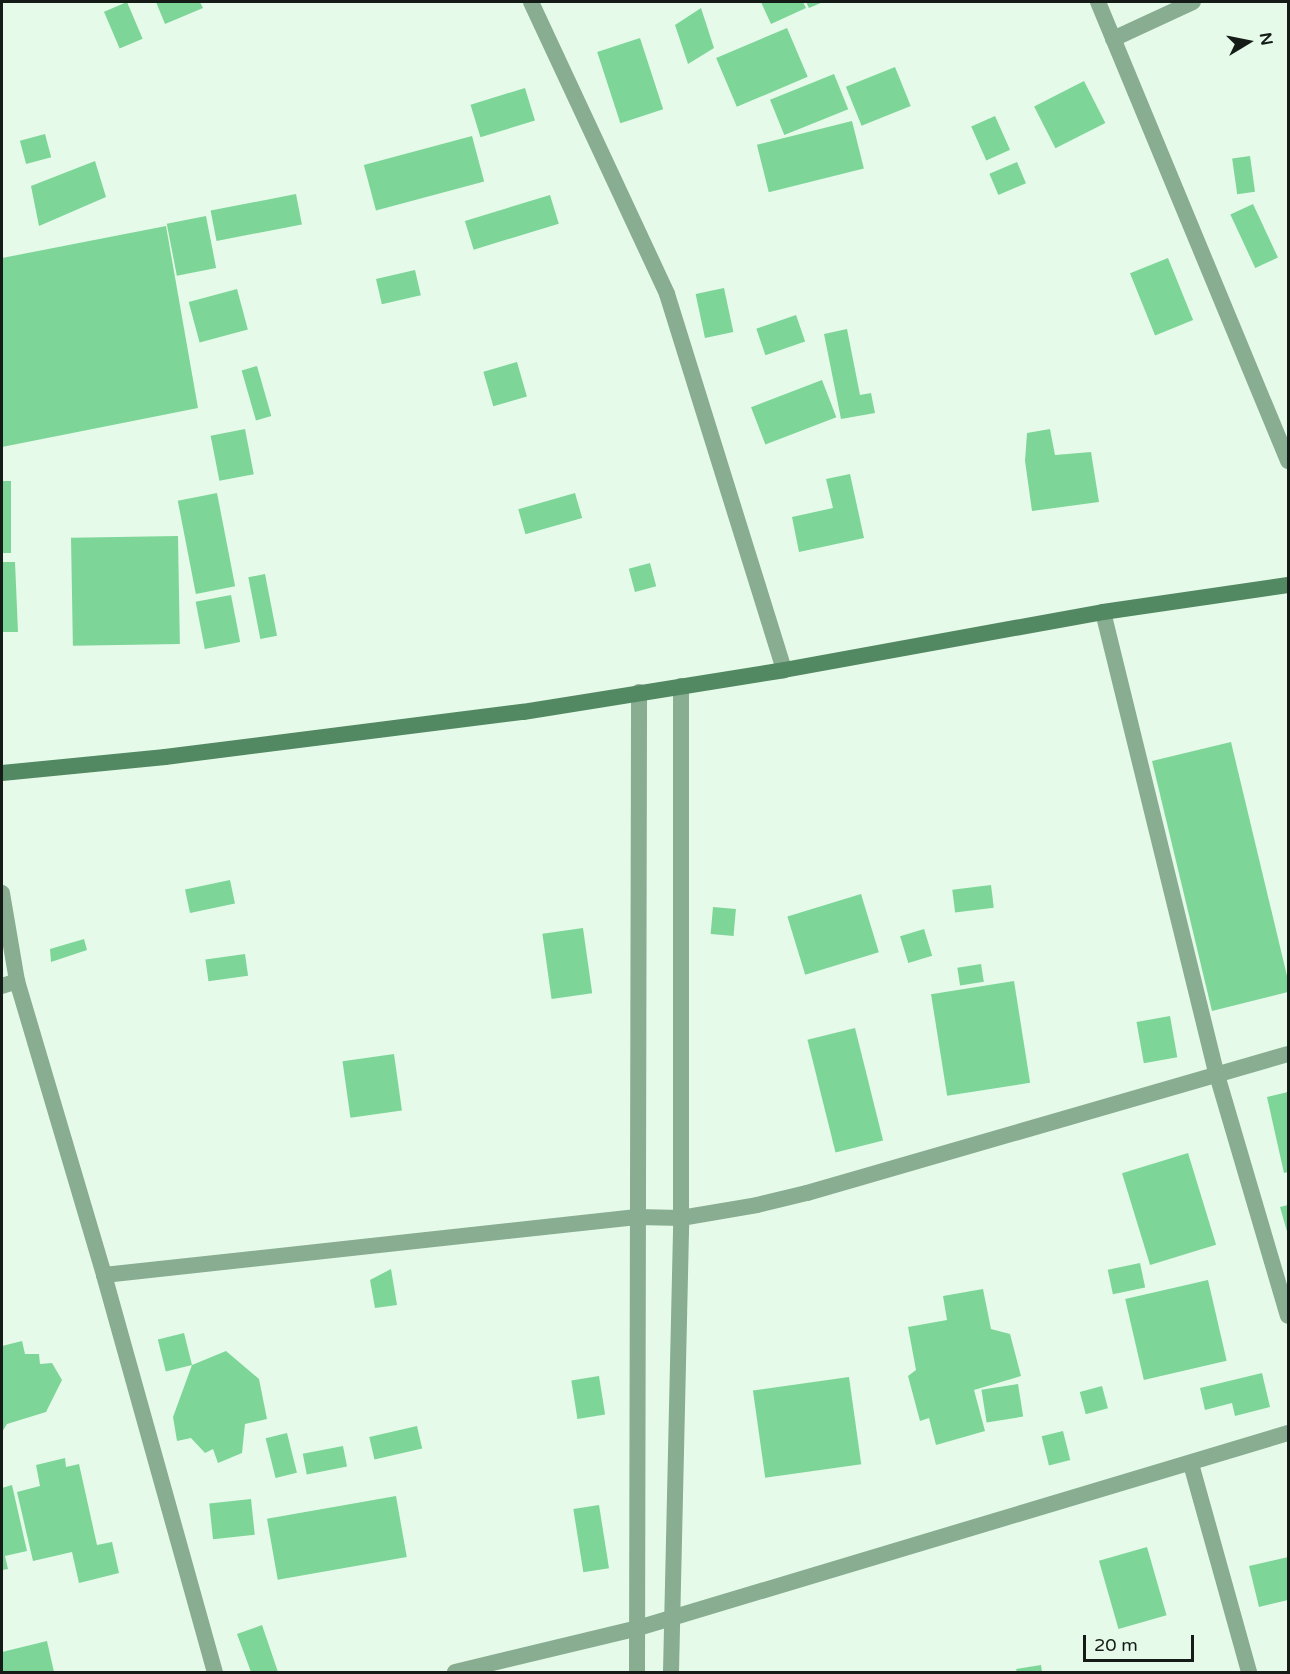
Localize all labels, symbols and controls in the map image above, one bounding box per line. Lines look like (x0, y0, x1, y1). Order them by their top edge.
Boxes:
north arrow (1218, 12, 1278, 72)
text: N (1255, 31, 1277, 47)
scale bar (1086, 1623, 1197, 1661)
text: 20 m (1094, 1634, 1138, 1656)

